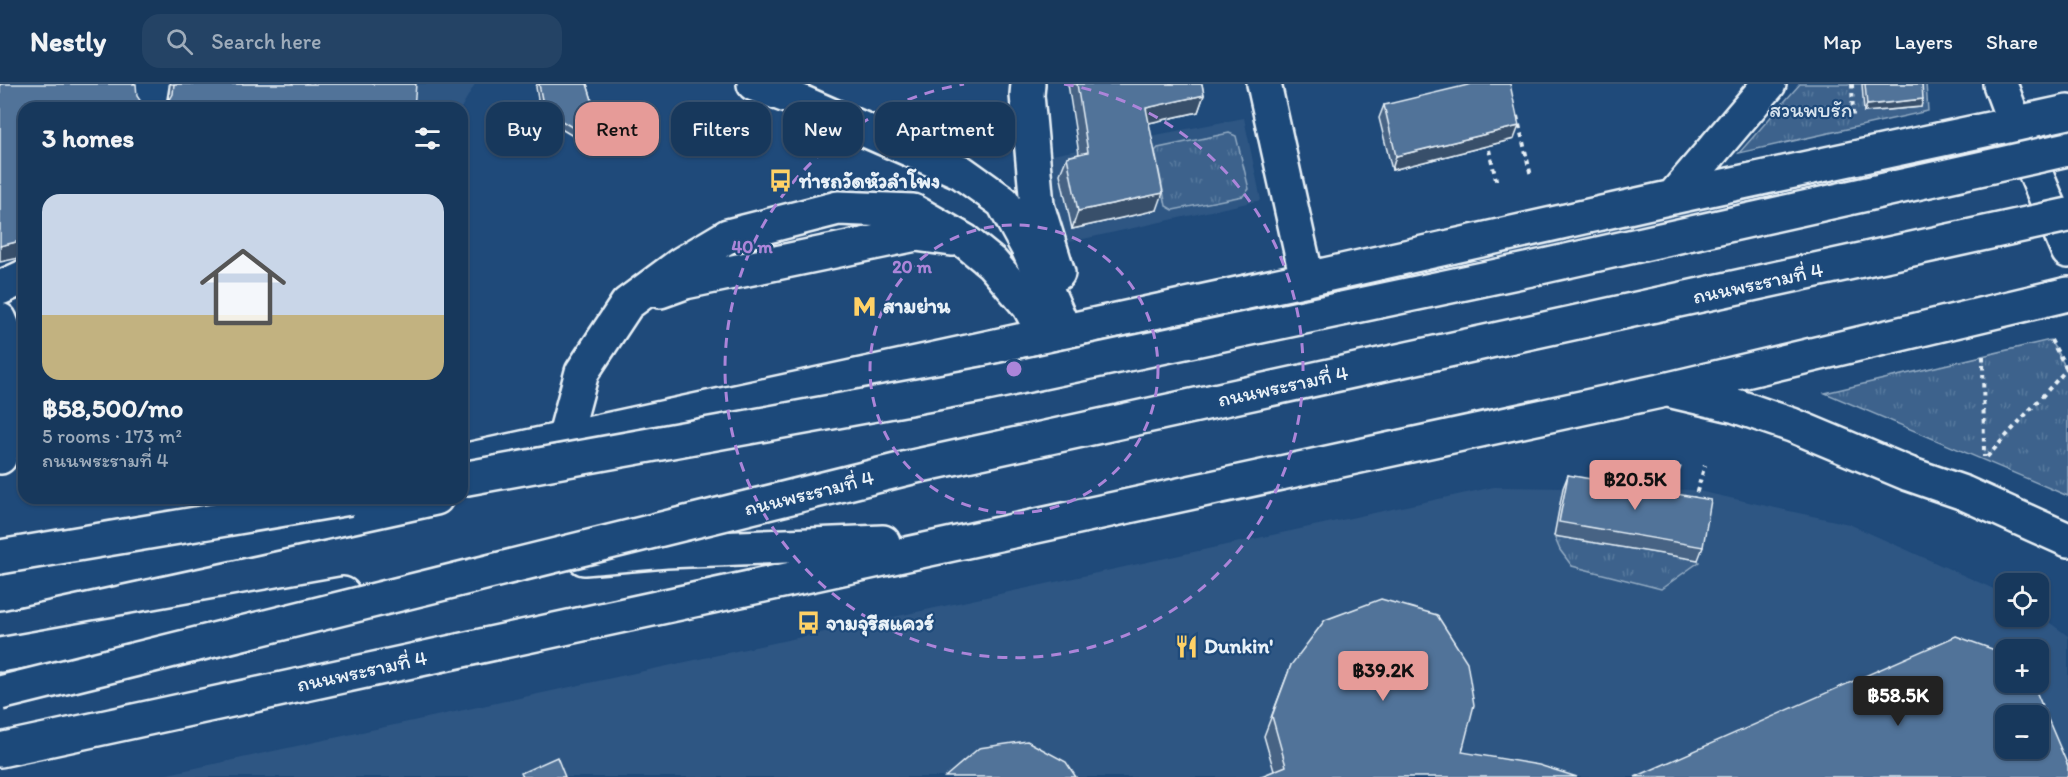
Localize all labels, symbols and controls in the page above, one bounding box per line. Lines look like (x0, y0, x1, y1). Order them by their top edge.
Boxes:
search box (142, 14, 562, 68)
text: Nestly (30, 24, 106, 58)
icon: search (163, 25, 196, 58)
text: Search here (211, 28, 322, 55)
text: Map (1823, 29, 1862, 54)
text: Layers (1895, 29, 1953, 54)
text: Share (1986, 29, 2038, 54)
park label: สวนพบรัก (1769, 97, 1853, 122)
chip: Buy (486, 102, 563, 156)
chip: Rent (575, 102, 659, 156)
chip: Filters (671, 102, 771, 156)
chip: New (783, 102, 863, 156)
chip: Apartment (875, 102, 1015, 156)
text: 3 homes (42, 122, 134, 154)
icon: filters (411, 122, 444, 155)
bus stop icon: ท่ารถวัดหัวลำโพง (768, 168, 794, 194)
place label: ท่ารถวัดหัวลำโพง (798, 168, 940, 193)
icon: home (189, 233, 297, 341)
text: 40 m (731, 236, 773, 258)
text: 20 m (892, 256, 933, 278)
street label: ถนนพระรามที่ 4 (1690, 256, 1826, 309)
metro station icon: สามย่าน (852, 293, 878, 319)
place label: สามย่าน (883, 293, 951, 318)
centre of rings (1004, 359, 1024, 379)
street label: ถนนพระรามที่ 4 (1215, 359, 1351, 412)
text: ฿58,500/mo (42, 392, 183, 424)
text: 5 rooms · 173 m² (42, 424, 182, 448)
text: ถนนพระรามที่ 4 (42, 448, 169, 472)
pin: ฿20.5K (1586, 460, 1684, 511)
street label: ถนนพระรามที่ 4 (741, 464, 877, 521)
text: ฿20.5K (1603, 467, 1667, 491)
map controls (1995, 573, 2049, 759)
button: locate (1995, 573, 2049, 627)
bus stop icon: จามจุรีสแควร์ (795, 610, 821, 636)
place label: จามจุรีสแควร์ (826, 610, 934, 637)
restaurant icon: Dunkin' (1173, 633, 1199, 659)
place label: Dunkin' (1204, 633, 1273, 658)
button: + (1995, 639, 2049, 693)
street label: ถนนพระรามที่ 4 (294, 644, 430, 697)
pin: ฿39.2K (1334, 651, 1432, 702)
text: ฿39.2K (1352, 658, 1414, 682)
pin: ฿58.5K (1849, 676, 1947, 727)
text: ฿58.5K (1867, 683, 1929, 707)
button: − (1995, 705, 2049, 759)

